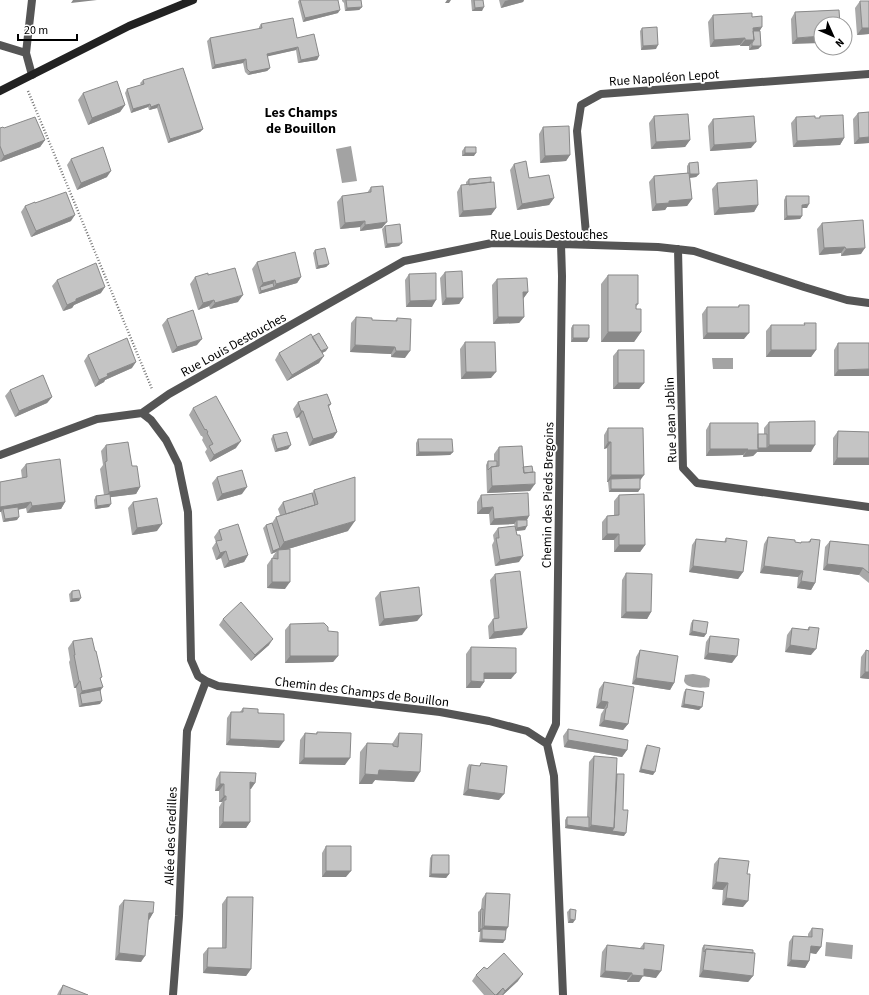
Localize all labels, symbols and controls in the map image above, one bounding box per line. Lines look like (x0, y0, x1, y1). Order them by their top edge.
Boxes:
scale bar (18, 16, 77, 42)
north arrow (813, 16, 853, 56)
text: 20 m (24, 22, 48, 39)
text: N (832, 35, 848, 51)
street label: Rue Napoléon Lepot (608, 65, 720, 91)
district label: Les Champs de Bouillon (265, 103, 337, 139)
street label: Rue Louis Destouches (490, 226, 609, 244)
street label: Rue Louis Destouches (178, 308, 290, 381)
street label: Rue Jean Jablin (661, 377, 681, 463)
street label: Chemin des Pieds Bregoins (538, 421, 558, 568)
street label: Chemin des Champs de Bouillon (274, 672, 450, 712)
street label: Allée des Gredilles (160, 786, 182, 886)

